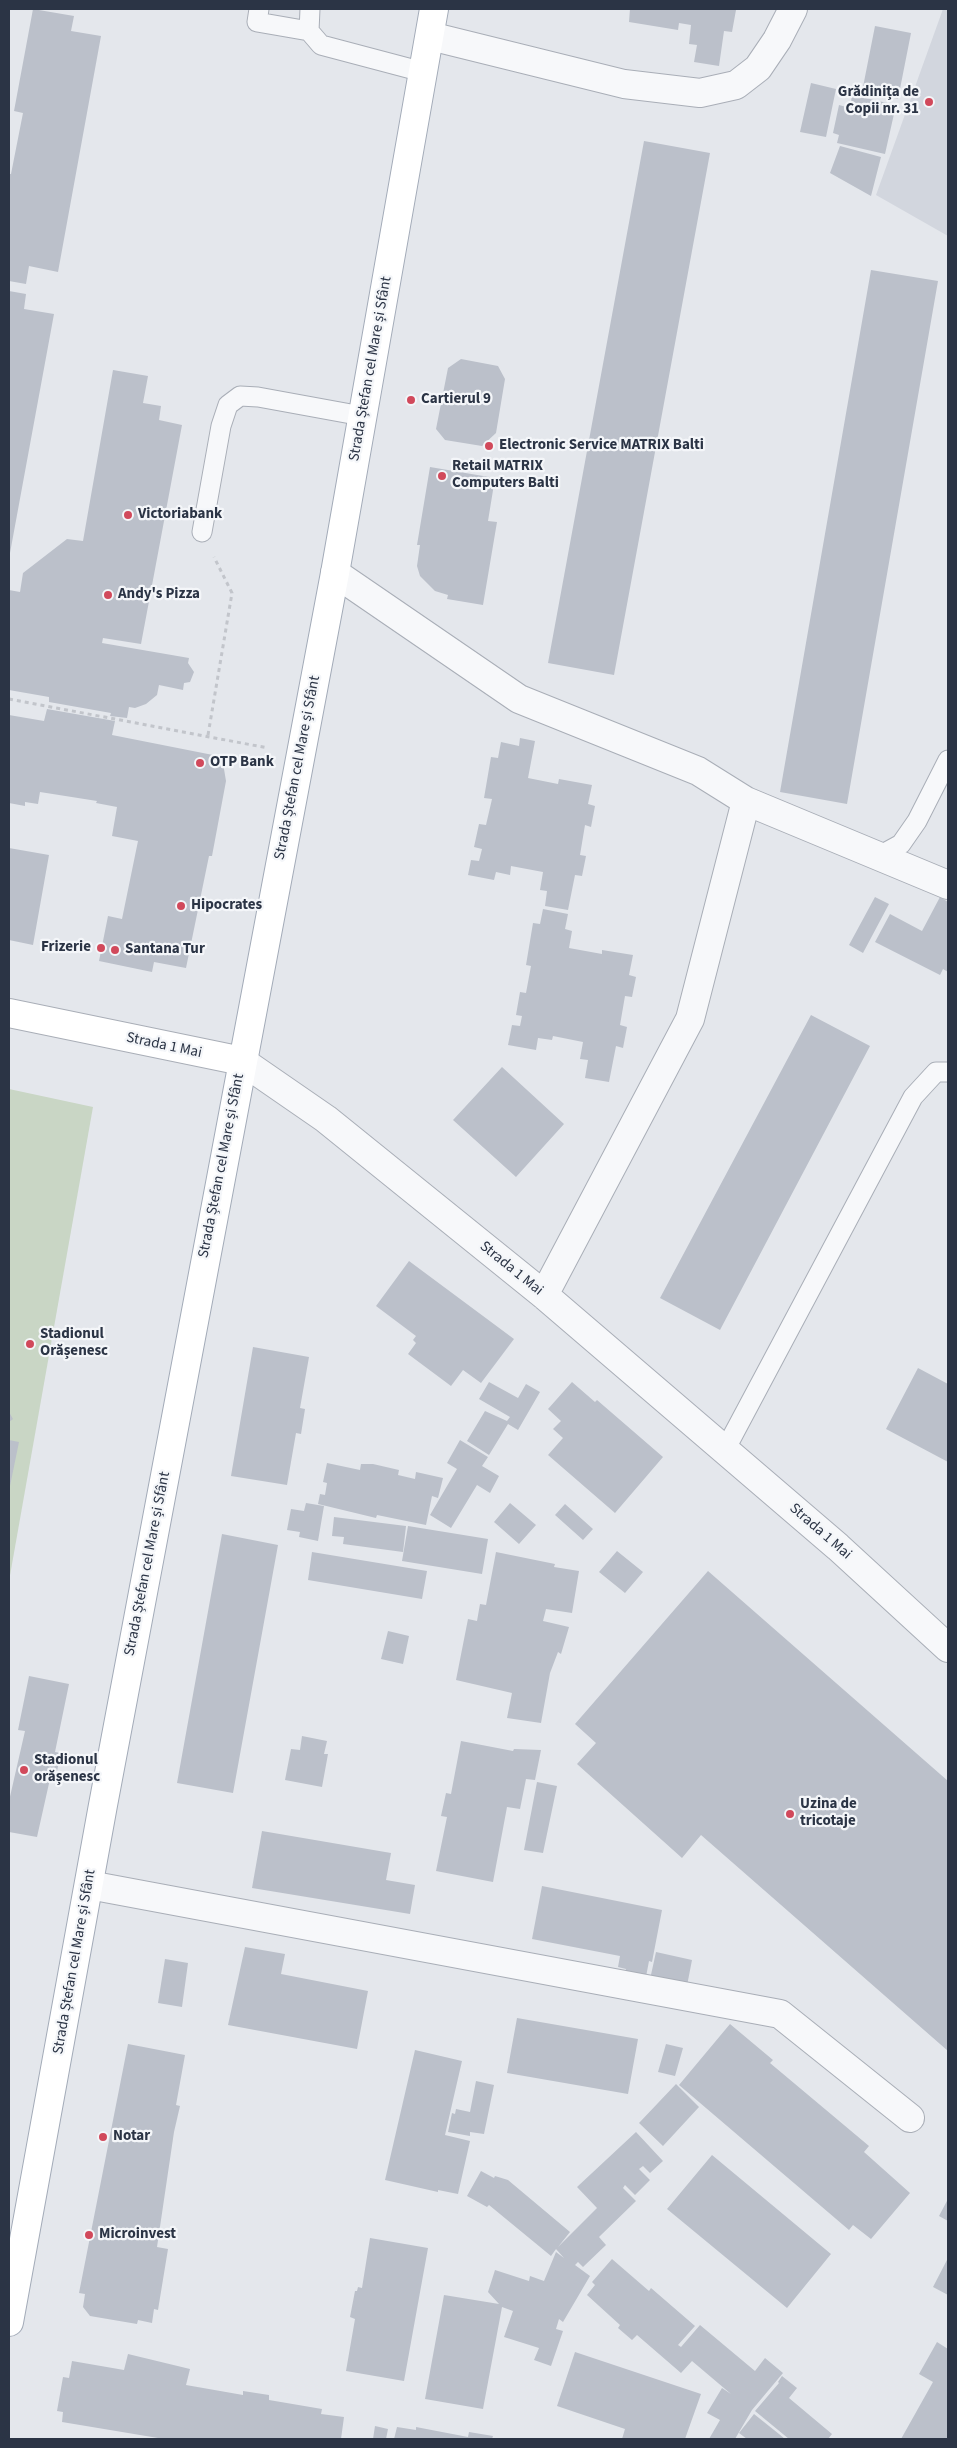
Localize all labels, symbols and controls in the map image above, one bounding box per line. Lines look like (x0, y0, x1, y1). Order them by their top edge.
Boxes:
place label: Grădinița de Copii nr. 31 (838, 84, 919, 119)
marker: Grădinița de Copii nr. 31 (923, 96, 935, 108)
street label: Strada Ștefan cel Mare și Sfânt (346, 275, 396, 463)
place label: Cartierul 9 (421, 391, 491, 409)
marker: Cartierul 9 (405, 394, 417, 406)
place label: Electronic Service MATRIX Balti (499, 437, 704, 455)
marker: Electronic Service MATRIX Balti (483, 440, 495, 452)
place label: Retail MATRIX Computers Balti (452, 458, 559, 493)
marker: Retail MATRIX Computers Balti (436, 470, 448, 482)
place label: Victoriabank (138, 506, 222, 524)
marker: Victoriabank (122, 509, 134, 521)
place label: Andy's Pizza (118, 586, 200, 604)
marker: Andy's Pizza (102, 589, 114, 601)
street label: Strada Ștefan cel Mare și Sfânt (271, 674, 325, 862)
place label: OTP Bank (210, 754, 274, 772)
marker: OTP Bank (194, 757, 206, 769)
place label: Hipocrates (191, 897, 262, 915)
marker: Hipocrates (175, 900, 187, 912)
place label: Frizerie (41, 939, 91, 957)
place label: Santana Tur (125, 941, 205, 959)
marker: Frizerie (95, 942, 107, 954)
marker: Santana Tur (109, 944, 121, 956)
street label: Strada 1 Mai (125, 1029, 203, 1063)
street label: Strada Ștefan cel Mare și Sfânt (195, 1072, 249, 1260)
street label: Strada 1 Mai (476, 1238, 546, 1300)
place label: Stadionul Orășenesc (40, 1326, 108, 1361)
marker: Stadionul Orășenesc (24, 1338, 36, 1350)
street label: Strada Ștefan cel Mare și Sfânt (121, 1470, 175, 1658)
street label: Strada 1 Mai (785, 1500, 855, 1564)
place label: Stadionul orășenesc (34, 1752, 100, 1787)
marker: Stadionul orășenesc (18, 1764, 30, 1776)
place label: Uzina de tricotaje (800, 1796, 857, 1831)
marker: Uzina de tricotaje (784, 1808, 796, 1820)
street label: Strada Ștefan cel Mare și Sfânt (50, 1868, 100, 2056)
place label: Notar (113, 2128, 150, 2146)
marker: Notar (97, 2131, 109, 2143)
place label: Microinvest (99, 2226, 176, 2244)
marker: Microinvest (83, 2229, 95, 2241)

